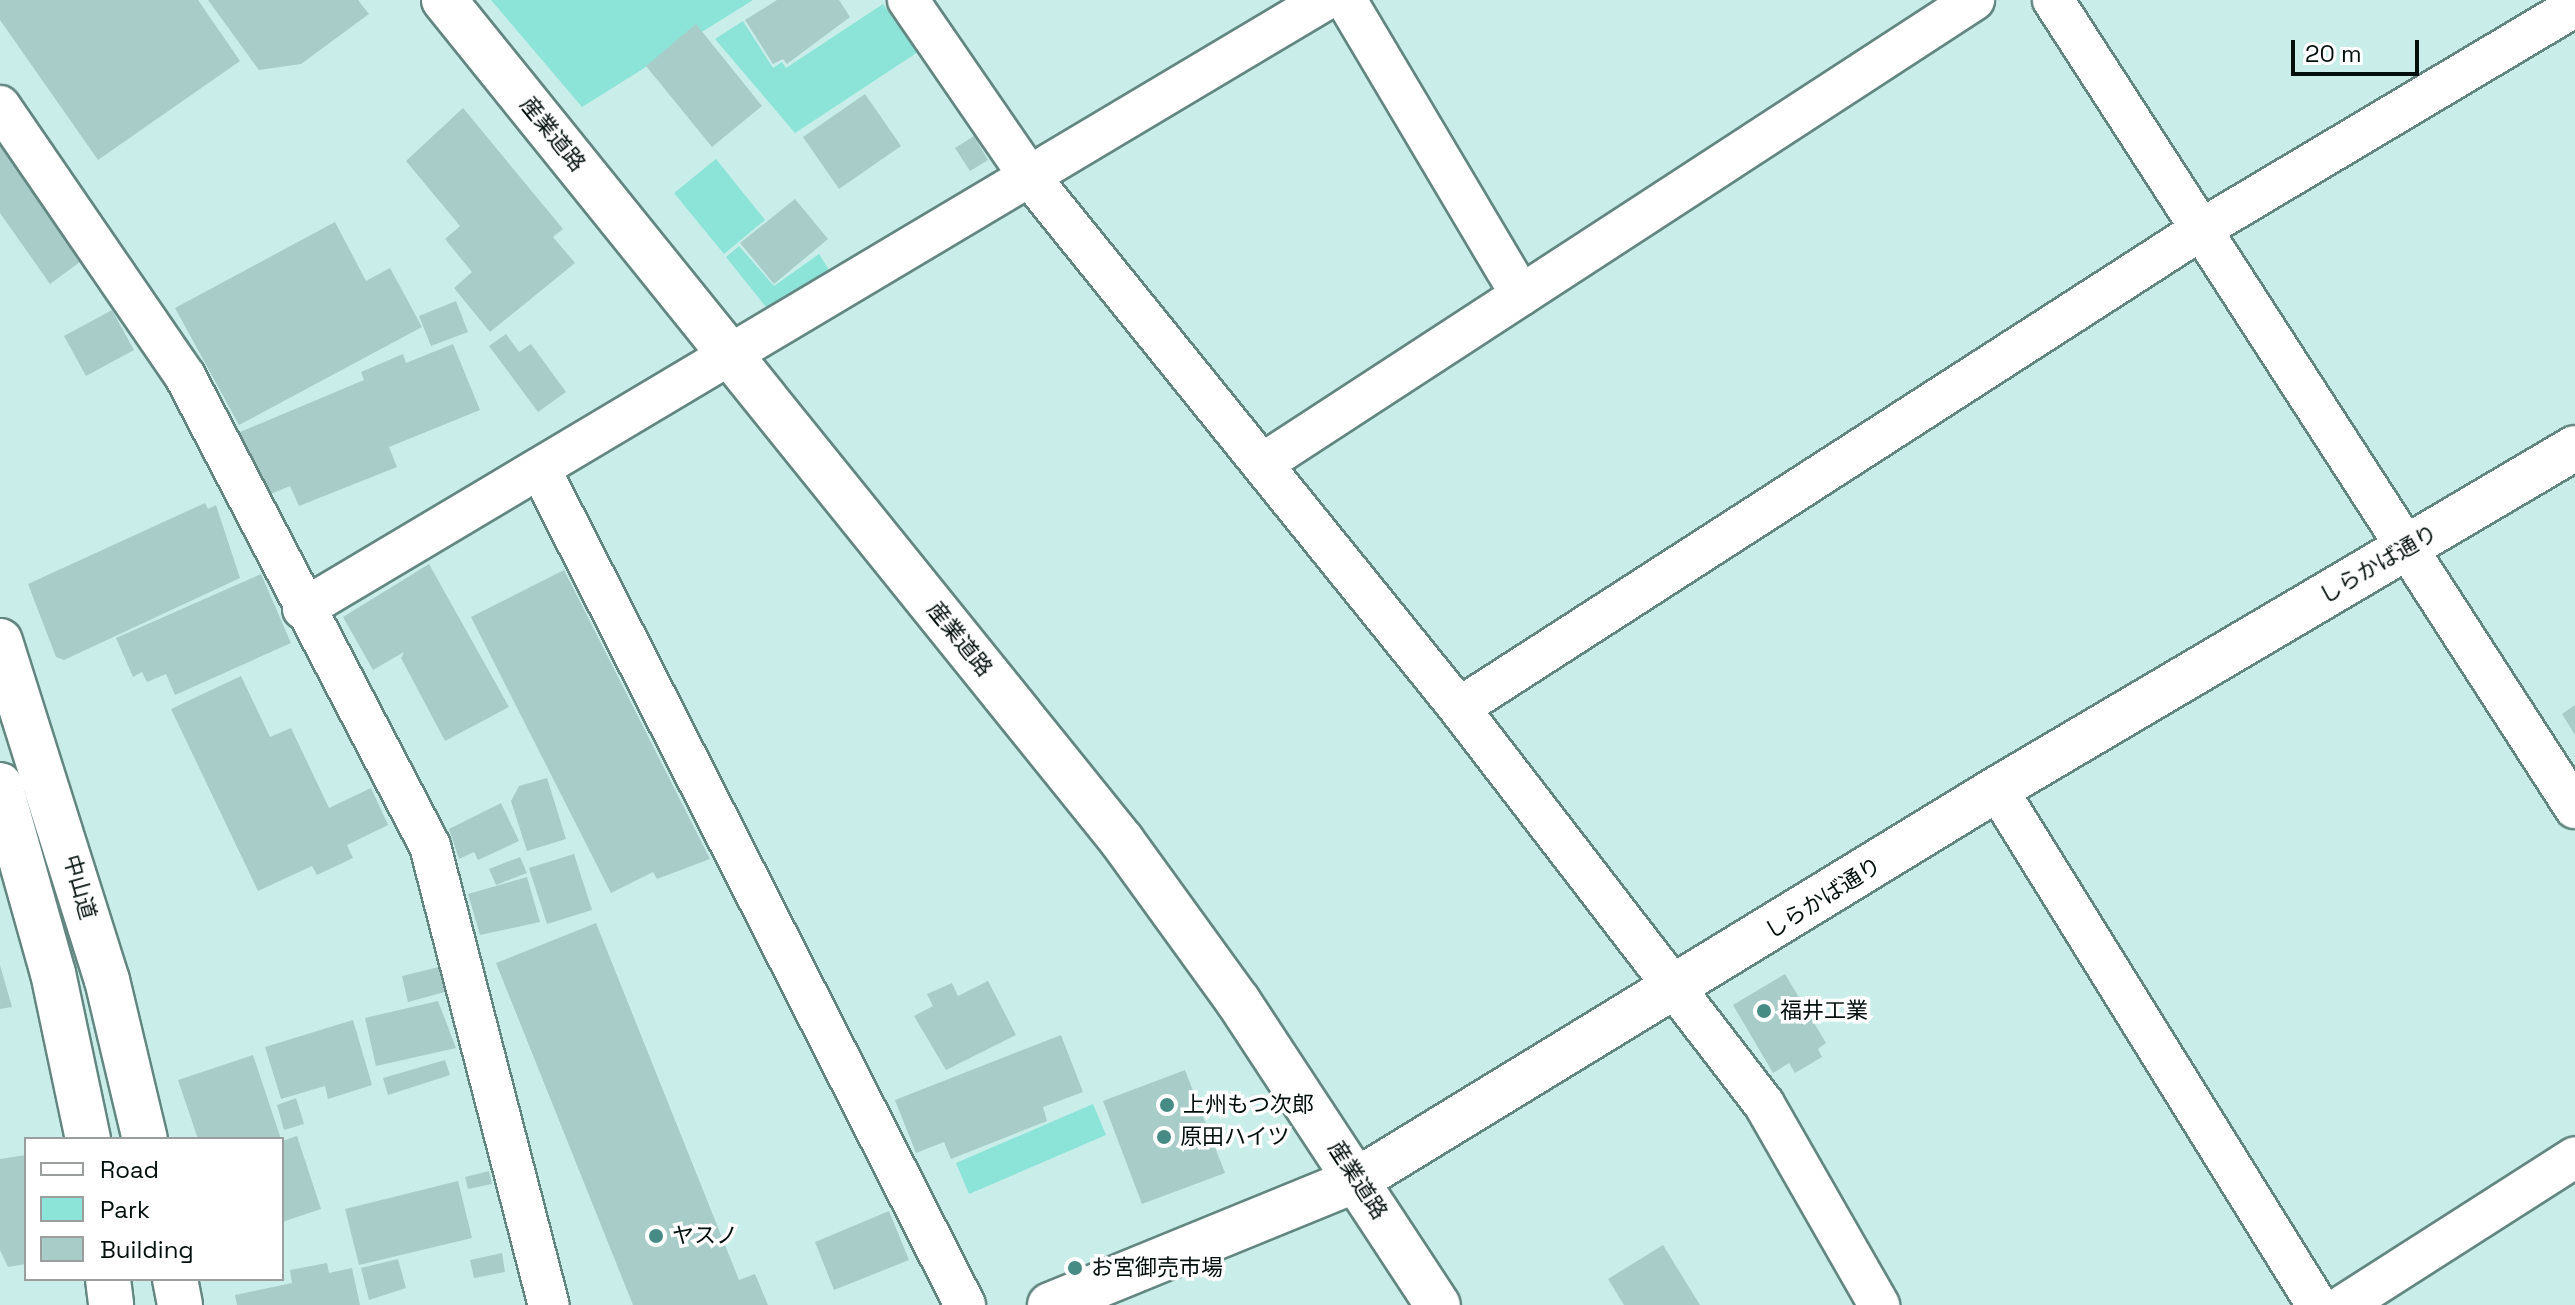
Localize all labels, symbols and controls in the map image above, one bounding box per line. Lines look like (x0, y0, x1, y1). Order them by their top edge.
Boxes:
scale bar (2295, 24, 2423, 74)
text: 20 m (2305, 38, 2362, 69)
street label: 産業道路 (515, 91, 591, 177)
street label: しらかば通り (2314, 520, 2442, 608)
street label: 産業道路 (922, 596, 998, 682)
street label: 中山道 (58, 852, 102, 922)
street label: しらかば通り (1760, 852, 1886, 944)
place label: 福井工業 (1780, 998, 1868, 1024)
marker: 福井工業 (1755, 1002, 1773, 1020)
place label: 上州もつ次郎 (1183, 1092, 1315, 1118)
marker: 上州もつ次郎 (1158, 1096, 1176, 1114)
place label: 原田ハイツ (1180, 1124, 1290, 1150)
marker: 原田ハイツ (1155, 1128, 1173, 1146)
street label: 産業道路 (1323, 1136, 1393, 1224)
legend (24, 1137, 284, 1281)
text: Road (100, 1154, 159, 1185)
text: Park (100, 1194, 150, 1225)
place label: ヤスノ (672, 1223, 738, 1249)
marker: ヤスノ (647, 1227, 665, 1245)
text: Building (100, 1234, 194, 1265)
place label: お宮御売市場 (1091, 1255, 1223, 1281)
marker: お宮御売市場 (1066, 1259, 1084, 1277)

